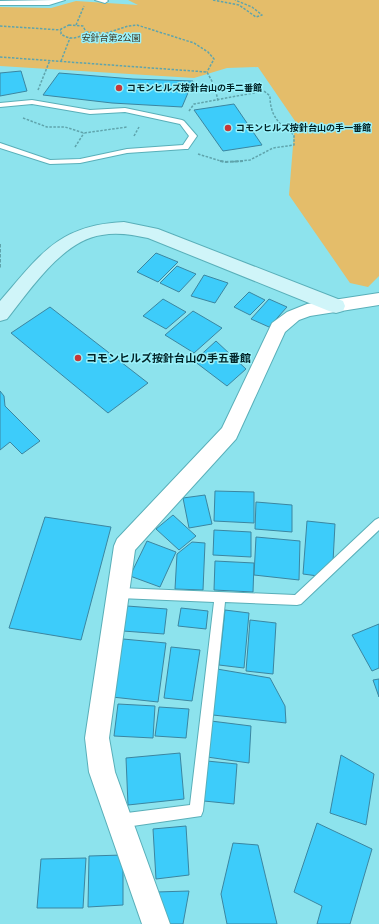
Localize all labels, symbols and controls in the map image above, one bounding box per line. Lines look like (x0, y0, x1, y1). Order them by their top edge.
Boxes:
park label: 安針台第2公園 (81, 33, 141, 43)
place label: コモンヒルズ按針台山の手二番館 (127, 82, 262, 93)
marker: コモンヒルズ按針台山の手二番館 (114, 83, 124, 93)
place label: コモンヒルズ按針台山の手一番館 (236, 122, 371, 133)
marker: コモンヒルズ按針台山の手一番館 (223, 123, 233, 133)
place label: コモンヒルズ按針台山の手五番館 (86, 352, 251, 364)
marker: コモンヒルズ按針台山の手五番館 (73, 353, 83, 363)

